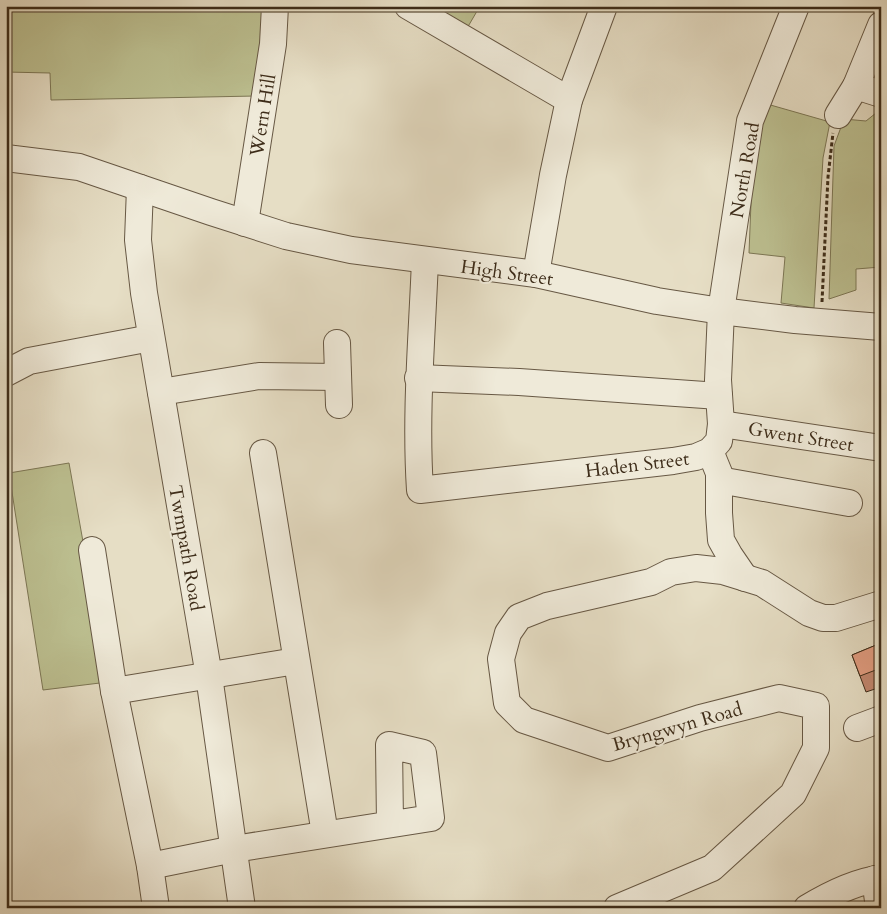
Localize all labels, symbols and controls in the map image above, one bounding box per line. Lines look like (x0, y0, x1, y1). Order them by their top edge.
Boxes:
street label: Wern Hill (243, 72, 282, 159)
street label: North Road (724, 120, 766, 220)
street label: High Street (459, 254, 555, 292)
street label: Gwent Street (746, 416, 855, 458)
street label: Haden Street (584, 446, 691, 484)
street label: Twmpath Road (162, 483, 210, 613)
street label: Bryngwyn Road (609, 696, 745, 758)

